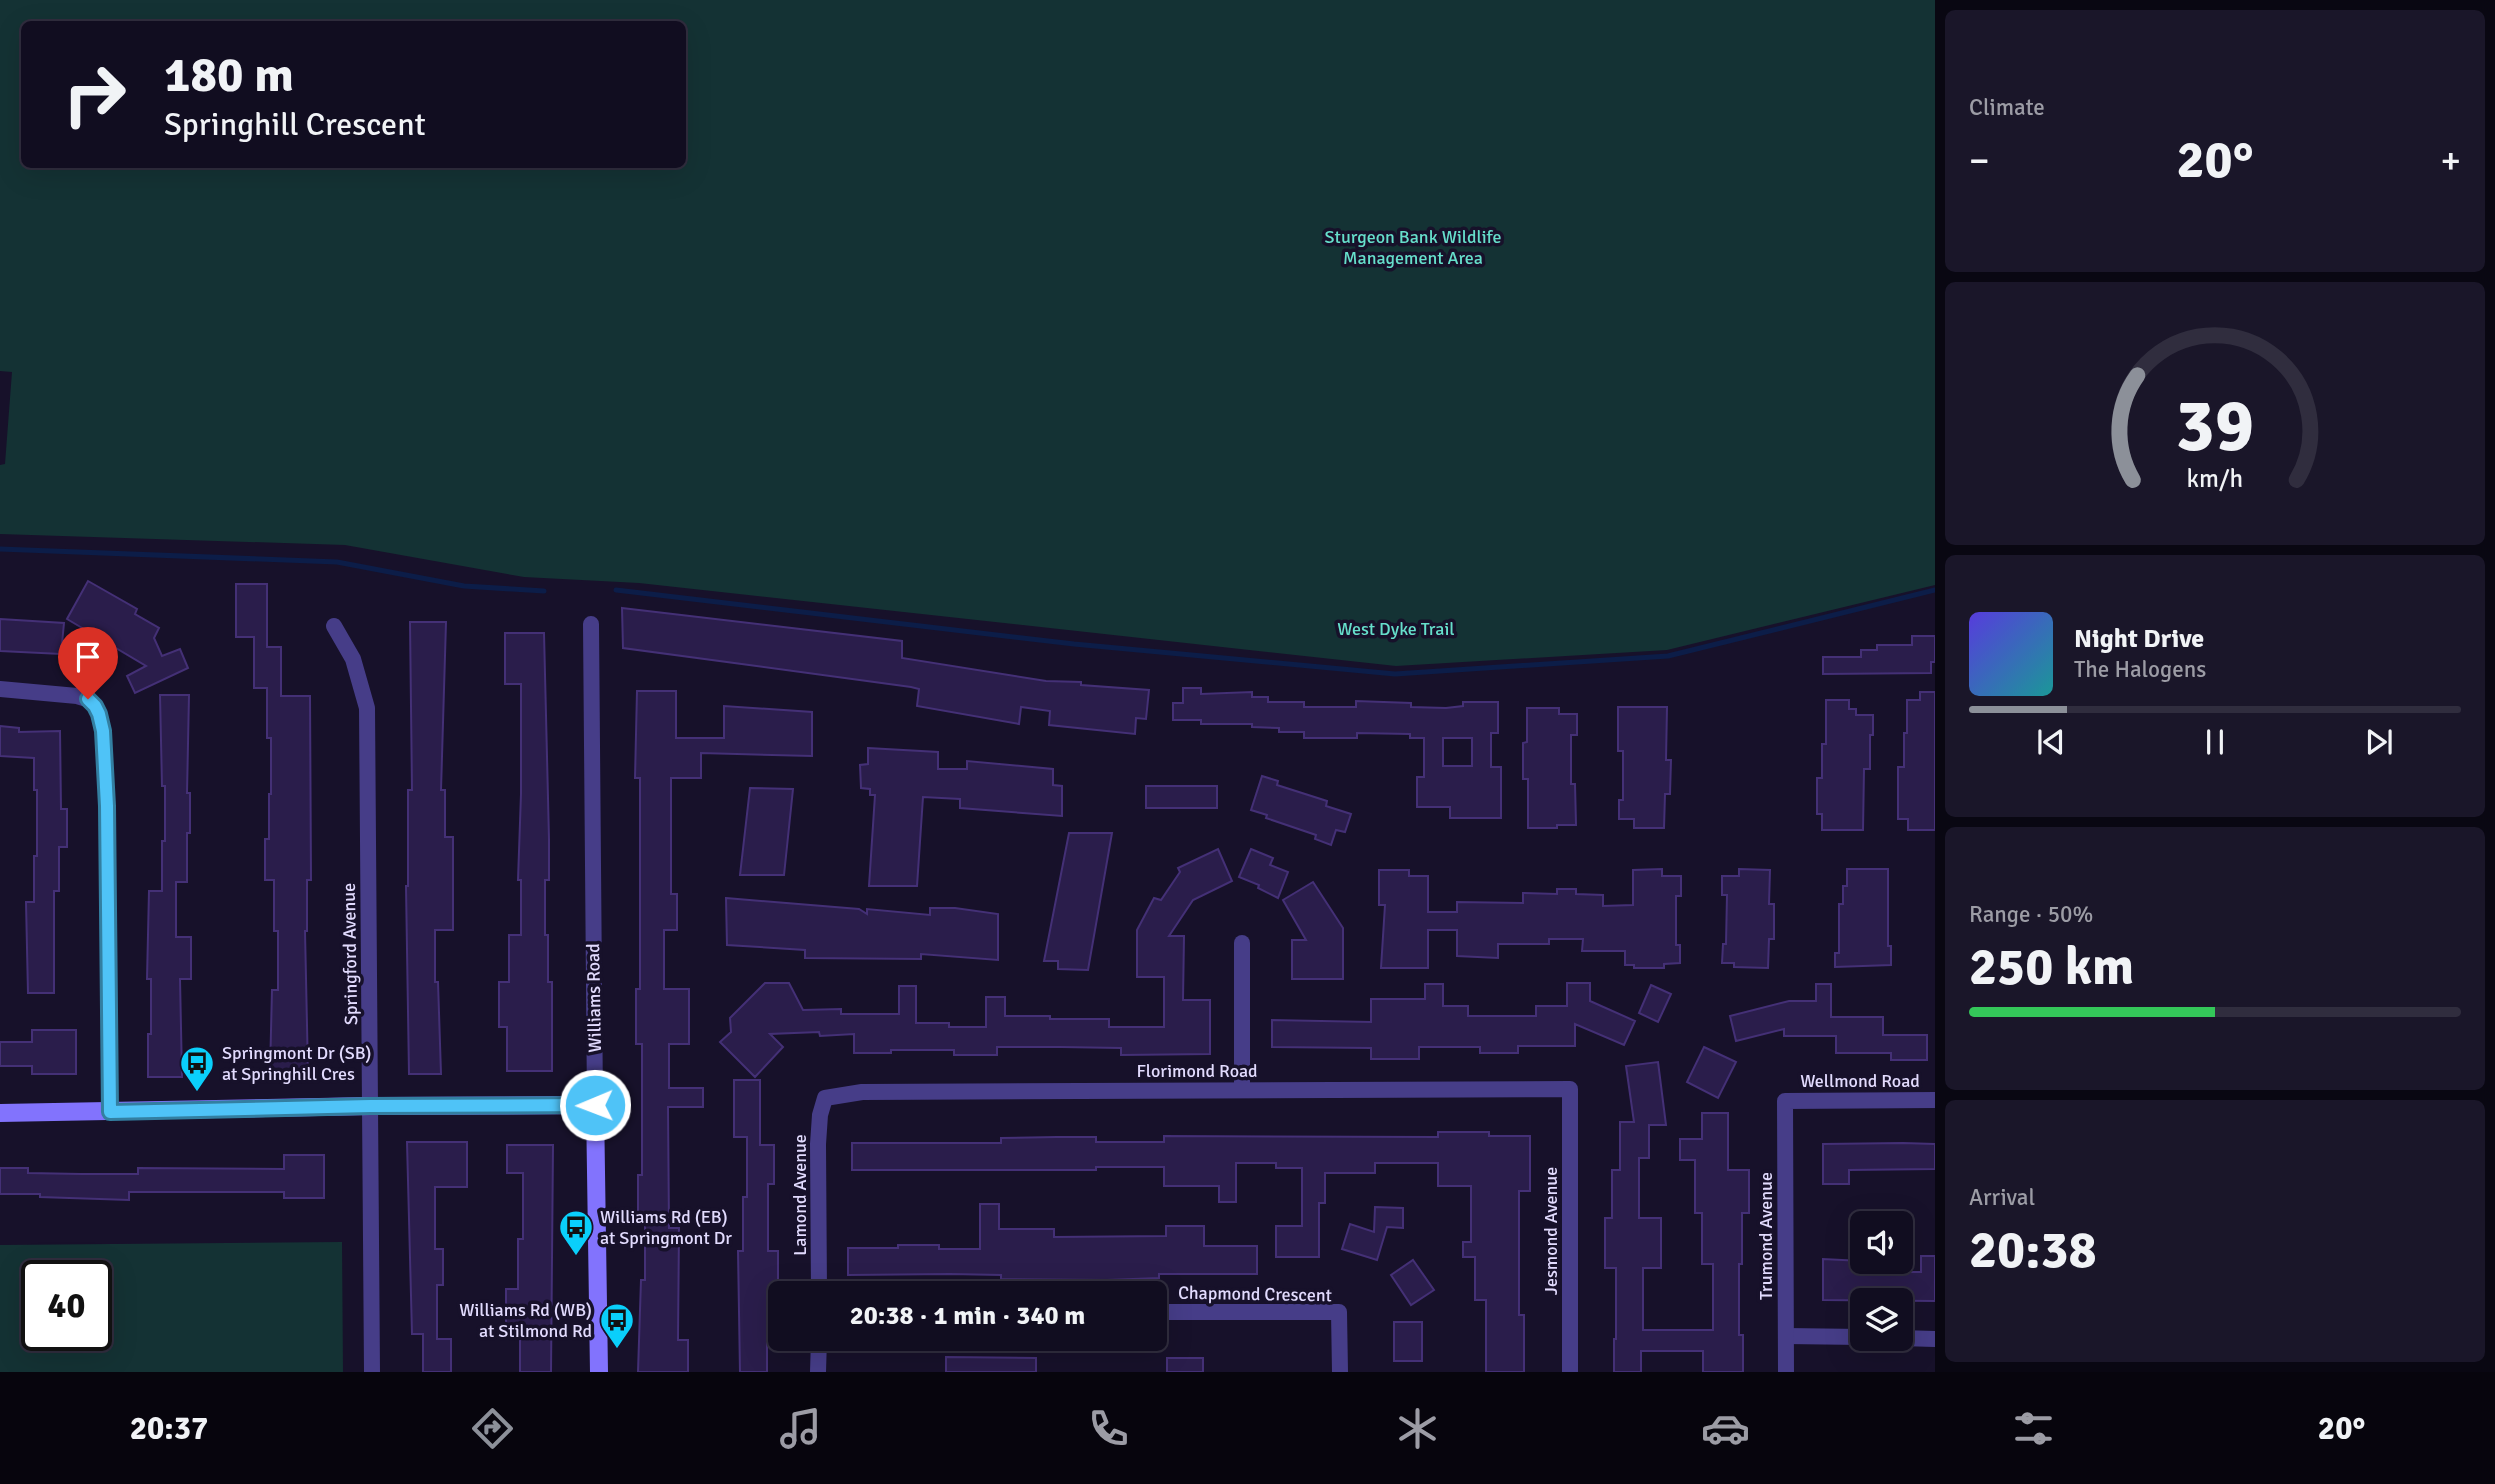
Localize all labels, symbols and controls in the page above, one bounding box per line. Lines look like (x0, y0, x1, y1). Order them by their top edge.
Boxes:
text: 180 m (164, 45, 294, 105)
icon: right (49, 49, 140, 140)
text: Climate (1969, 93, 2045, 122)
text: Springhill Crescent (164, 105, 426, 144)
text: 20° (2177, 128, 2253, 192)
text: − (1969, 137, 1990, 184)
text: + (2440, 137, 2461, 184)
park label: Sturgeon Bank Wildlife Management Area (1325, 226, 1501, 269)
text: 39 (2176, 382, 2254, 471)
text: km/h (2187, 462, 2243, 493)
park label: West Dyke Trail (1337, 618, 1455, 640)
text: Night Drive (2074, 623, 2204, 655)
pin (58, 627, 118, 699)
icon: arrive (69, 638, 107, 676)
text: The Halogens (2074, 655, 2206, 684)
icon: previous (2032, 723, 2070, 761)
icon: pause (2196, 723, 2234, 761)
icon: next (2360, 723, 2398, 761)
street label: Springford Avenue (338, 883, 362, 1025)
text: Range · 50% (1969, 900, 2093, 929)
text: 250 km (1969, 935, 2134, 999)
street label: Williams Road (582, 943, 606, 1053)
place label: Springmont Dr (SB) at Springhill Cres (222, 1042, 372, 1085)
bus stop icon: Springmont Dr (SB) at Springhill Cres (178, 1044, 216, 1093)
street label: Florimond Road (1136, 1060, 1258, 1082)
position arrow (558, 1068, 632, 1142)
street label: Wellmond Road (1800, 1070, 1920, 1092)
street label: Lamond Avenue (789, 1134, 811, 1256)
street label: Jesmond Avenue (1540, 1167, 1562, 1295)
street label: Trumond Avenue (1755, 1172, 1777, 1300)
text: Arrival (1969, 1183, 2035, 1212)
place label: Williams Rd (EB) at Springmont Dr (600, 1206, 732, 1249)
bus stop icon: Williams Rd (EB) at Springmont Dr (557, 1208, 595, 1257)
map controls (1850, 1211, 1913, 1351)
button: sound (1850, 1211, 1913, 1274)
text: 20:38 (1969, 1218, 2097, 1282)
speed limit sign: 40 (21, 1260, 112, 1351)
street label: Chapmond Crescent (1178, 1282, 1332, 1306)
button: layers (1850, 1288, 1913, 1351)
place label: Williams Rd (WB) at Stilmond Rd (459, 1299, 592, 1342)
text: 20:38 · 1 min · 340 m (850, 1300, 1085, 1332)
bus stop icon: Williams Rd (WB) at Stilmond Rd (598, 1301, 636, 1350)
icon: directions (468, 1404, 517, 1453)
icon: music (776, 1404, 825, 1453)
icon: phone (1084, 1404, 1133, 1453)
icon: climate (1393, 1404, 1442, 1453)
icon: car (1701, 1404, 1750, 1453)
icon: filters (2009, 1404, 2058, 1453)
text: 20:37 (130, 1409, 208, 1448)
text: 20° (2318, 1409, 2365, 1448)

